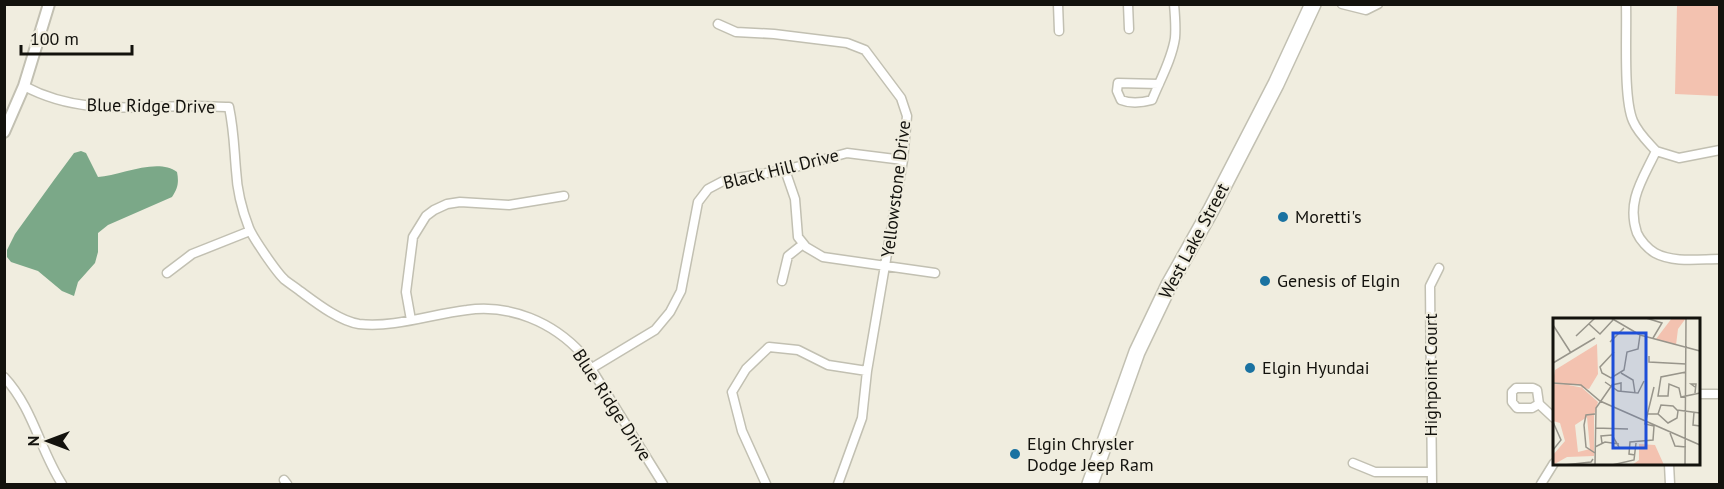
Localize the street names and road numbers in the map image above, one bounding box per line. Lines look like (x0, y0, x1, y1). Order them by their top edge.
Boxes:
street label: Blue Ridge Drive (87, 93, 215, 118)
street label: Yellowstone Drive (876, 119, 915, 259)
street label: Black Hill Drive (721, 143, 841, 194)
street label: West Lake Street (1153, 179, 1234, 303)
street label: Highpoint Court (1419, 313, 1442, 437)
street label: Blue Ridge Drive (568, 345, 657, 465)

